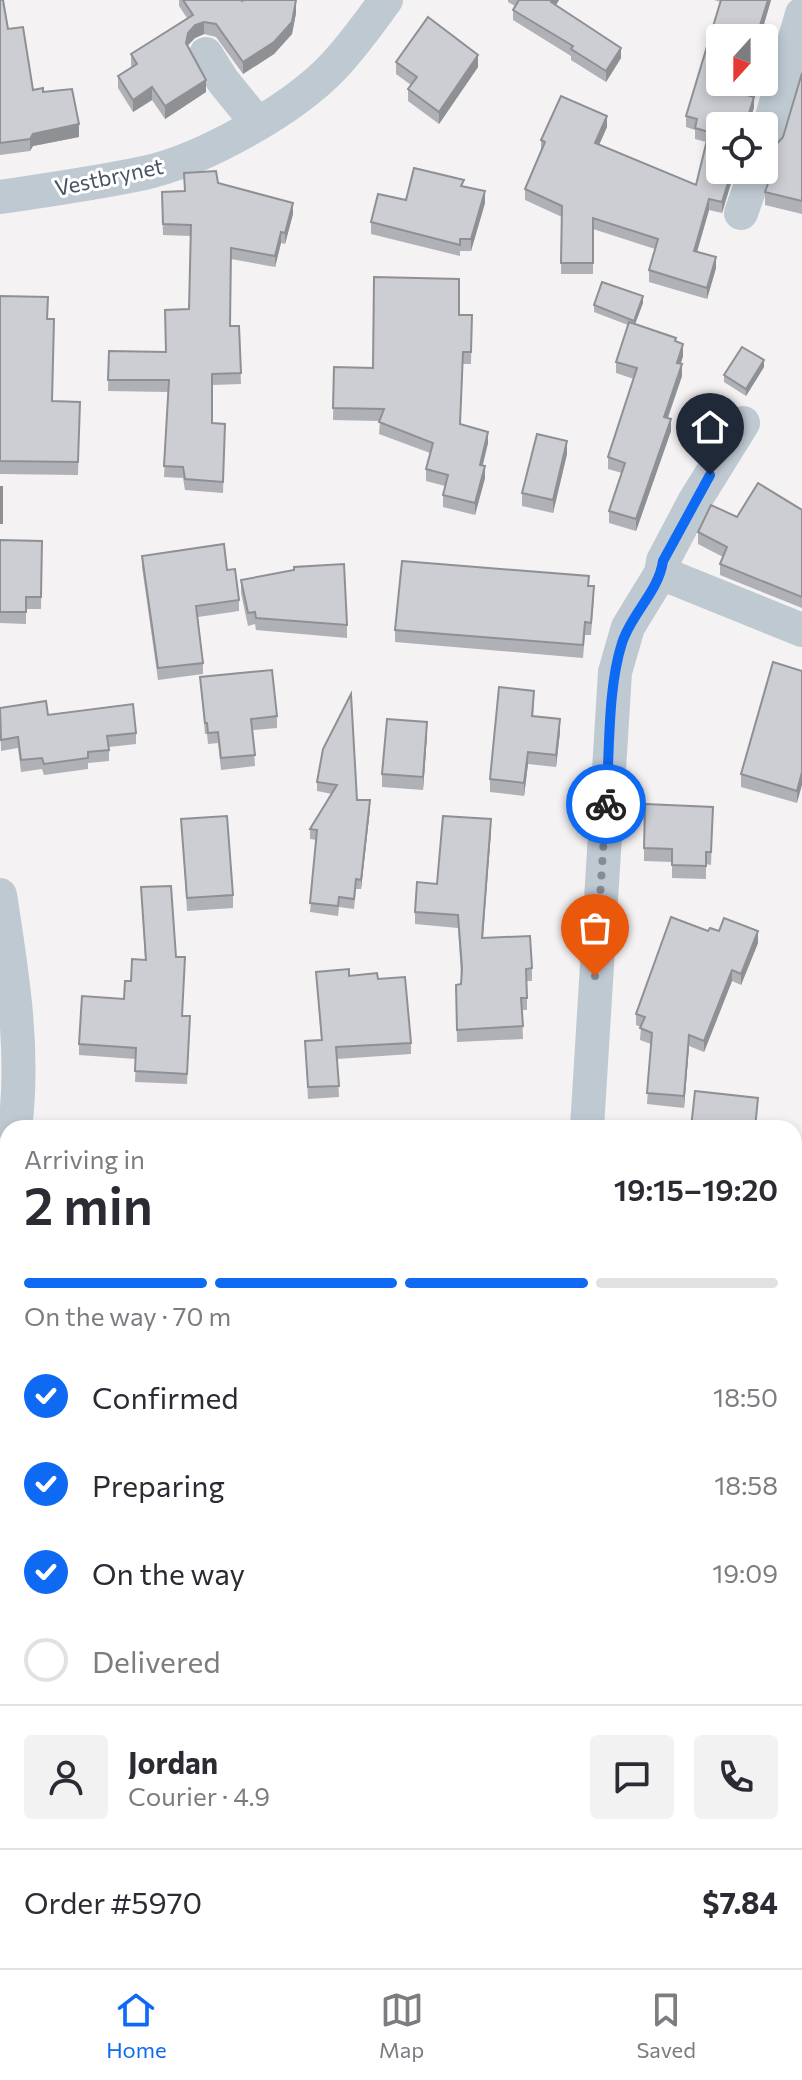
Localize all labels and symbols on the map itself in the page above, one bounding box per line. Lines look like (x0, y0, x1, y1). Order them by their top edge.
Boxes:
north arrow (706, 24, 778, 96)
street label: Vestbrynet (52, 152, 166, 201)
pin (676, 393, 744, 475)
courier (566, 764, 646, 844)
pin (561, 894, 629, 976)

